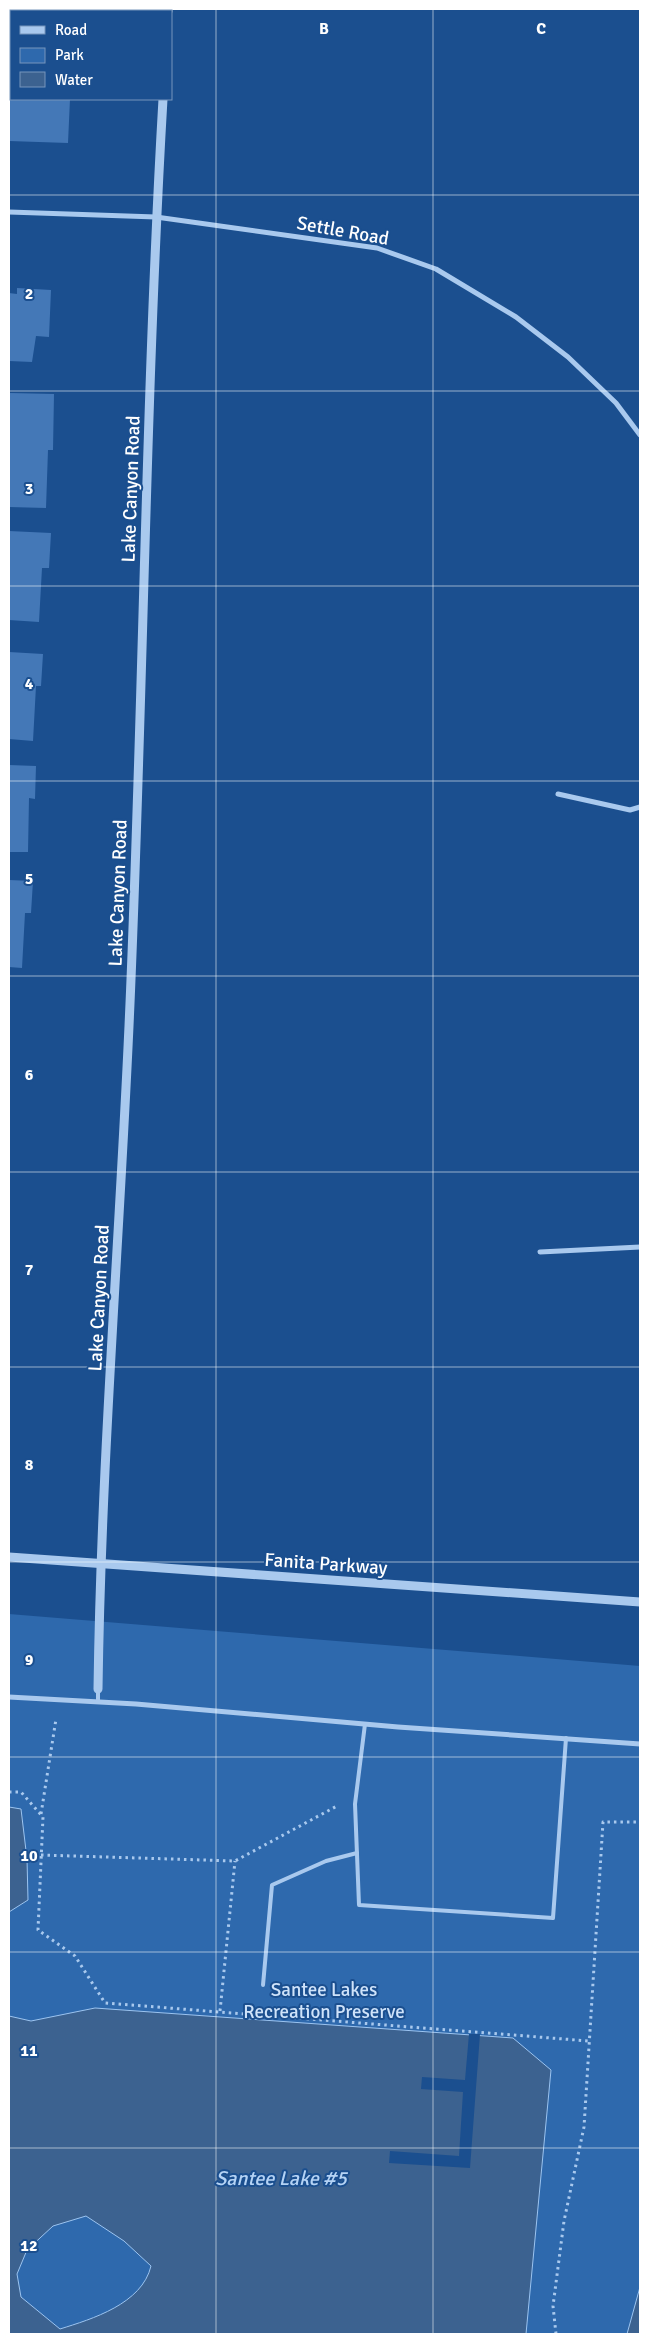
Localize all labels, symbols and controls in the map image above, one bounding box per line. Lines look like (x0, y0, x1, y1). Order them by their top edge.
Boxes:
legend (10, 10, 172, 100)
text: B (319, 19, 329, 39)
text: C (536, 19, 546, 39)
text: Road (55, 21, 87, 39)
text: Park (55, 46, 84, 64)
text: Water (55, 71, 93, 89)
street label: Settle Road (295, 211, 391, 251)
text: 2 (25, 284, 33, 304)
street label: Lake Canyon Road (116, 415, 146, 563)
text: 3 (25, 479, 33, 499)
text: 4 (25, 674, 34, 694)
street label: Lake Canyon Road (103, 819, 133, 967)
text: 5 (25, 869, 33, 889)
text: 6 (25, 1065, 34, 1085)
street label: Lake Canyon Road (83, 1224, 115, 1372)
text: 7 (25, 1260, 34, 1280)
text: 8 (25, 1455, 34, 1475)
street label: Fanita Parkway (264, 1548, 388, 1580)
text: 9 (25, 1650, 34, 1670)
text: 10 (20, 1846, 38, 1866)
park label: Santee Lakes Recreation Preserve (243, 1978, 405, 2024)
text: 11 (20, 2041, 38, 2061)
water label: Santee Lake #5 (215, 2166, 349, 2191)
text: 12 (20, 2236, 38, 2256)

